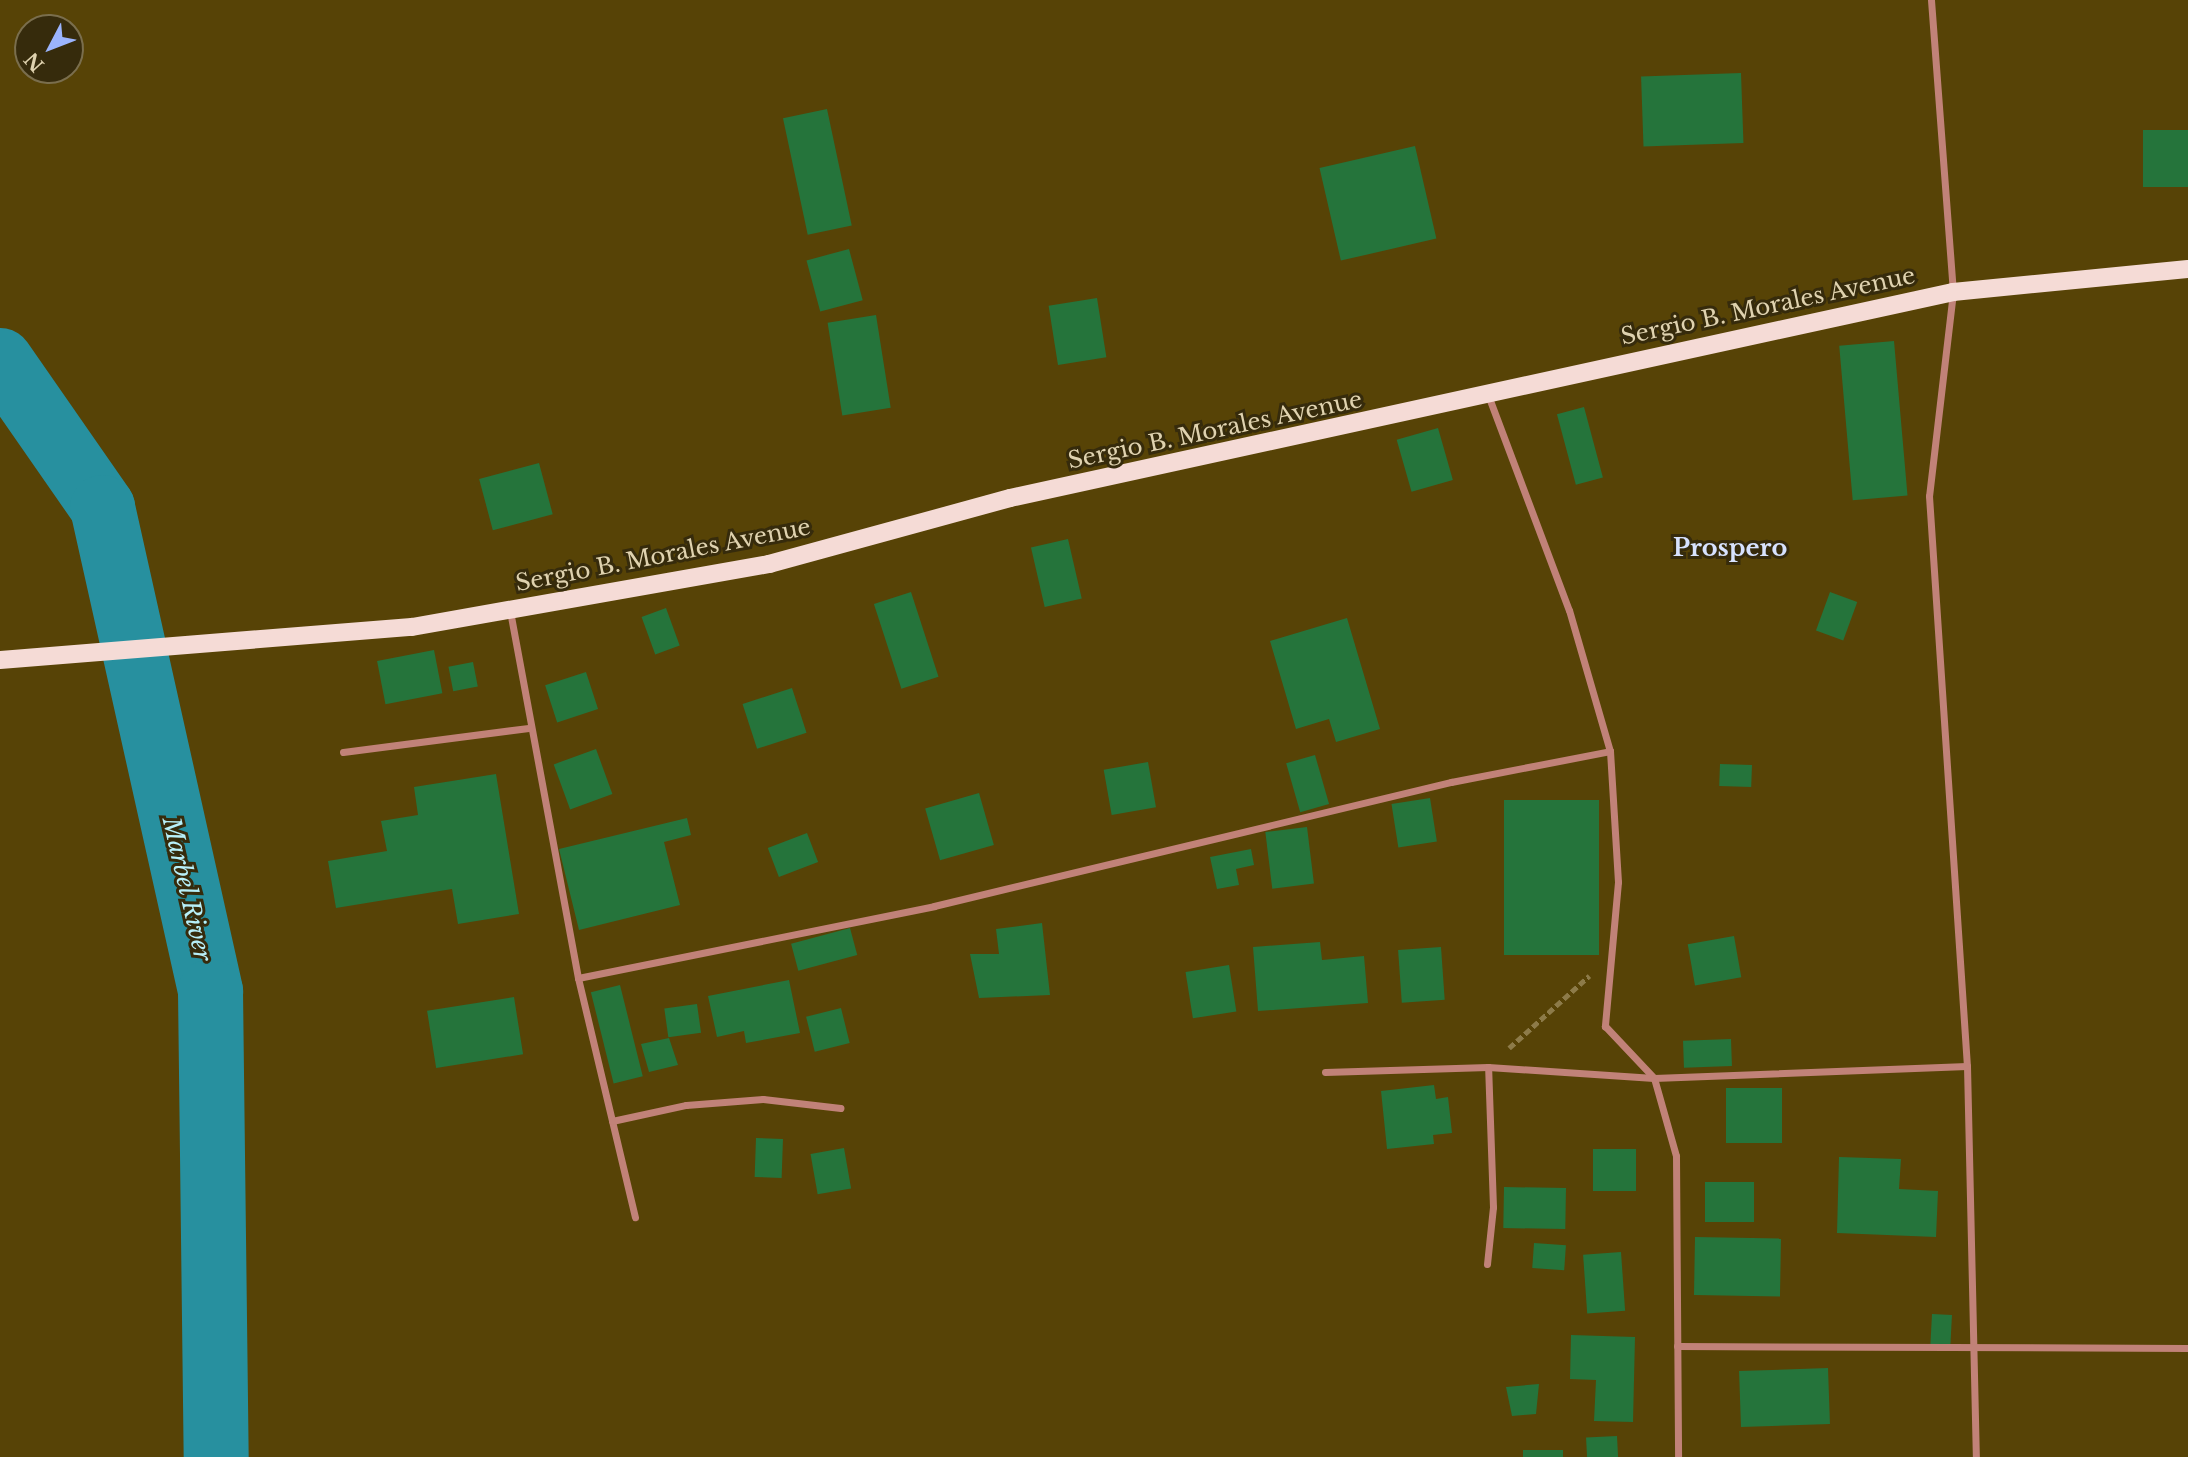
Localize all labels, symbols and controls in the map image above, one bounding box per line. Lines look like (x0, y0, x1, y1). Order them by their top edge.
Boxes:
north arrow (14, 14, 84, 84)
text: N (20, 48, 49, 76)
street label: Sergio B. Morales Avenue (1618, 261, 1918, 351)
street label: Sergio B. Morales Avenue (1065, 385, 1365, 475)
street label: Sergio B. Morales Avenue (513, 513, 813, 597)
district label: Prospero (1673, 534, 1787, 562)
water label: Marbel River (156, 814, 218, 964)

